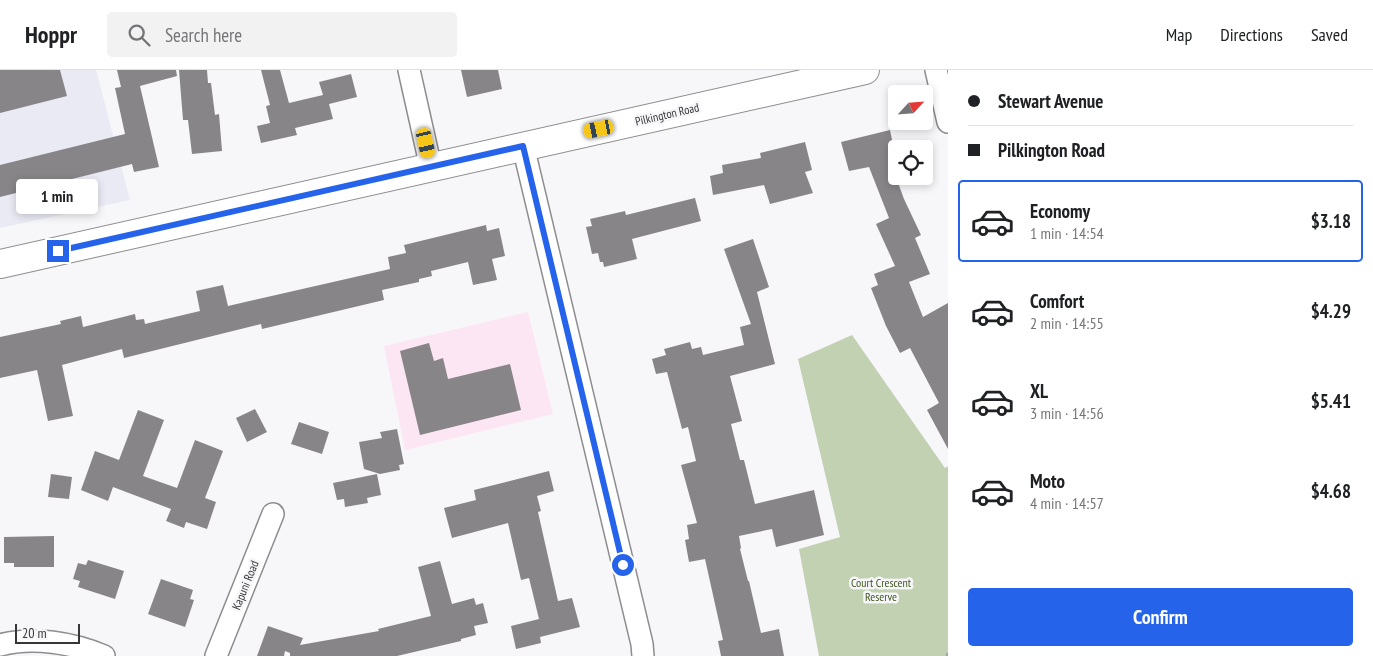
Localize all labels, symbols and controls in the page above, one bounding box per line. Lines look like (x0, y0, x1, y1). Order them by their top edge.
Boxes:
search box (107, 12, 457, 57)
text: Hoppr (25, 19, 77, 50)
icon: search (125, 21, 153, 49)
text: Search here (165, 23, 242, 47)
text: Map (1166, 23, 1192, 46)
text: Directions (1220, 23, 1283, 46)
text: Saved (1311, 23, 1348, 46)
north arrow (888, 85, 932, 130)
map controls (888, 85, 933, 185)
text: Stewart Avenue (998, 89, 1103, 113)
street label: Pilkington Road (634, 99, 700, 129)
car (582, 119, 615, 139)
car (415, 127, 436, 159)
text: Pilkington Road (998, 138, 1105, 162)
button: locate (888, 140, 933, 185)
callout: 1 min (17, 179, 99, 214)
text: 1 min (41, 186, 73, 206)
icon: car (970, 199, 1015, 244)
text: Economy (1030, 199, 1090, 223)
text: $3.18 (1311, 209, 1351, 233)
text: 1 min · 14:54 (1030, 223, 1104, 243)
route end (47, 240, 69, 262)
icon: car (970, 289, 1015, 334)
text: Comfort (1030, 289, 1084, 313)
text: $4.29 (1311, 299, 1351, 323)
text: 2 min · 14:55 (1030, 313, 1104, 333)
icon: car (970, 379, 1015, 424)
text: XL (1030, 379, 1048, 403)
text: $5.41 (1311, 389, 1351, 413)
text: 3 min · 14:56 (1030, 403, 1104, 423)
icon: car (970, 469, 1015, 514)
text: Moto (1030, 469, 1065, 493)
text: $4.68 (1311, 479, 1351, 503)
text: 4 min · 14:57 (1030, 493, 1104, 513)
route start (612, 554, 634, 576)
street label: Kapuni Road (228, 558, 262, 612)
park label: Court Crescent Reserve (851, 575, 912, 604)
button: Confirm (968, 588, 1353, 646)
scale bar (15, 621, 80, 644)
text: 20 m (22, 624, 47, 642)

